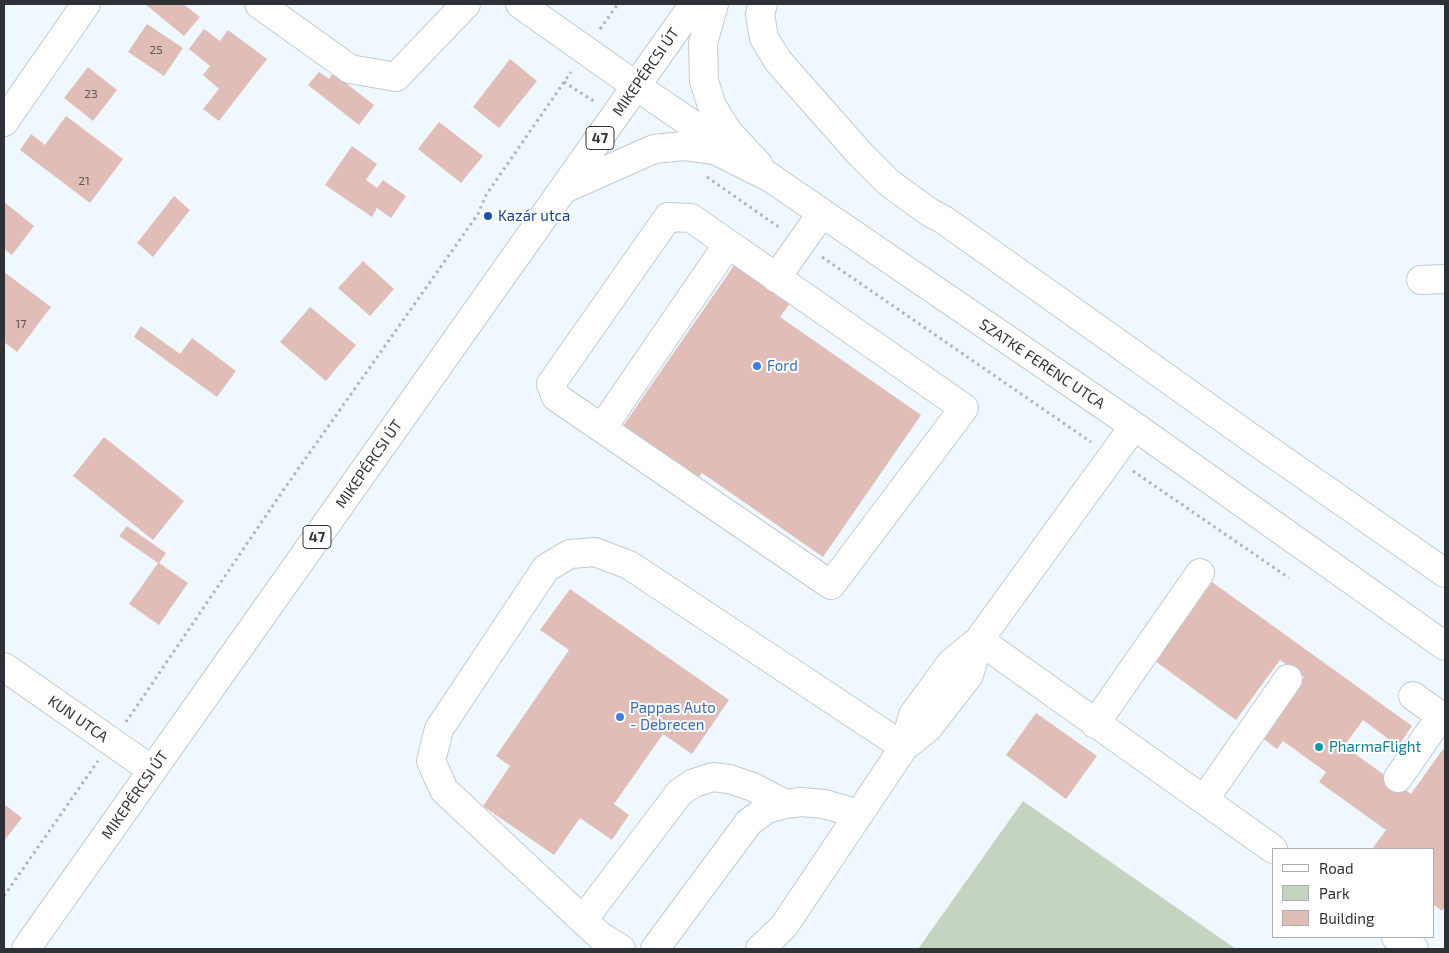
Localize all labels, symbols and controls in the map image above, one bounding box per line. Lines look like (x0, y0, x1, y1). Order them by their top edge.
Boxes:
street label: MIKEPÉRCSI ÚT (609, 24, 683, 120)
house number: 25 (149, 43, 163, 57)
house number: 23 (84, 87, 98, 101)
road number: 47 (586, 126, 614, 150)
house number: 21 (78, 174, 90, 188)
place label: Kazár utca (498, 207, 570, 225)
marker: Kazár utca (482, 210, 494, 222)
street label: SZATKE FERENC UTCA (976, 315, 1108, 413)
house number: 17 (16, 317, 26, 331)
place label: Ford (767, 357, 798, 375)
marker: Ford (751, 360, 763, 372)
street label: MIKEPÉRCSI ÚT (332, 416, 406, 512)
road number: 47 (303, 526, 331, 548)
street label: KUN UTCA (45, 692, 111, 746)
place label: Pappas Auto - Debrecen (630, 699, 716, 734)
marker: Pappas Auto - Debrecen (614, 711, 626, 723)
place label: PharmaFlight (1329, 738, 1421, 756)
marker: PharmaFlight (1313, 741, 1325, 753)
street label: MIKEPÉRCSI ÚT (98, 747, 172, 843)
legend (1272, 848, 1434, 938)
text: Road (1319, 859, 1354, 877)
text: Park (1319, 884, 1350, 902)
text: Building (1319, 909, 1374, 927)

